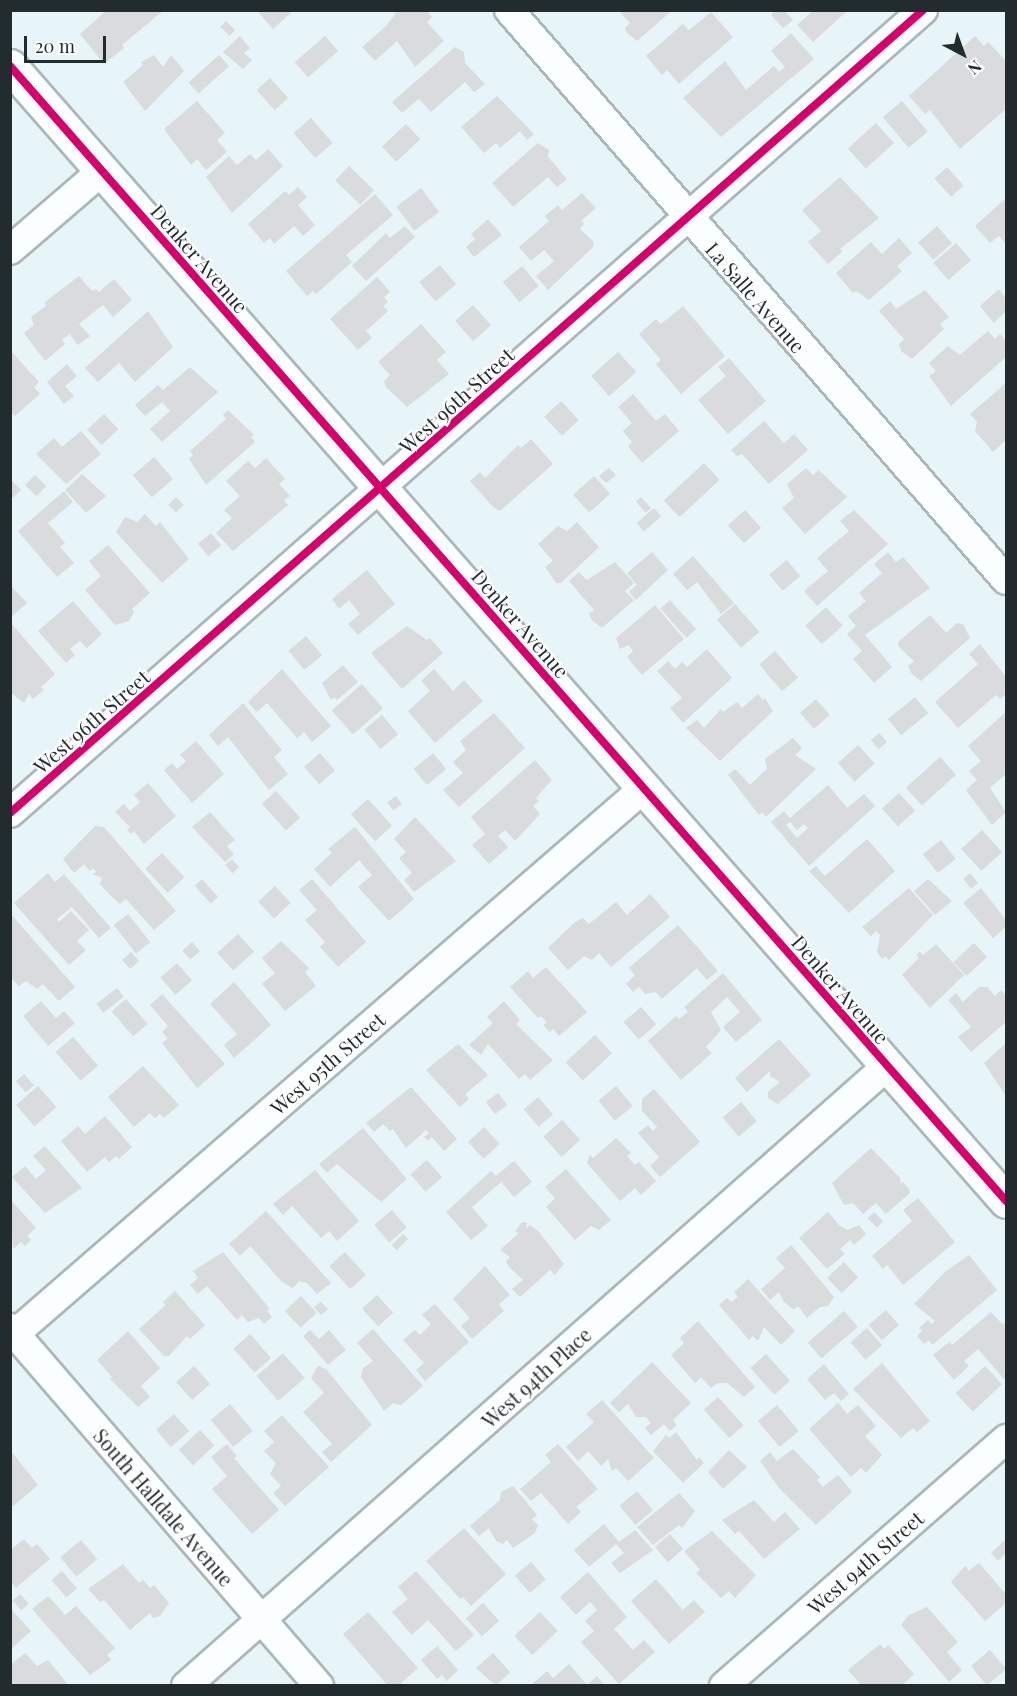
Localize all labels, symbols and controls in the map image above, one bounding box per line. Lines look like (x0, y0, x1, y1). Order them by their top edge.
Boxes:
scale bar (27, 24, 110, 62)
north arrow (933, 24, 993, 84)
text: 20 m (35, 34, 75, 58)
text: N (964, 56, 986, 80)
street label: Denker Avenue (146, 198, 254, 318)
street label: La Salle Avenue (701, 236, 811, 358)
street label: West 96th Street (394, 342, 518, 458)
street label: Denker Avenue (467, 563, 575, 683)
street label: West 96th Street (28, 664, 154, 778)
street label: Denker Avenue (787, 929, 895, 1049)
street label: West 95th Street (265, 1007, 389, 1119)
street label: West 94th Place (476, 1322, 596, 1432)
street label: South Halldale Avenue (89, 1423, 239, 1591)
street label: West 94th Street (802, 1505, 928, 1619)

